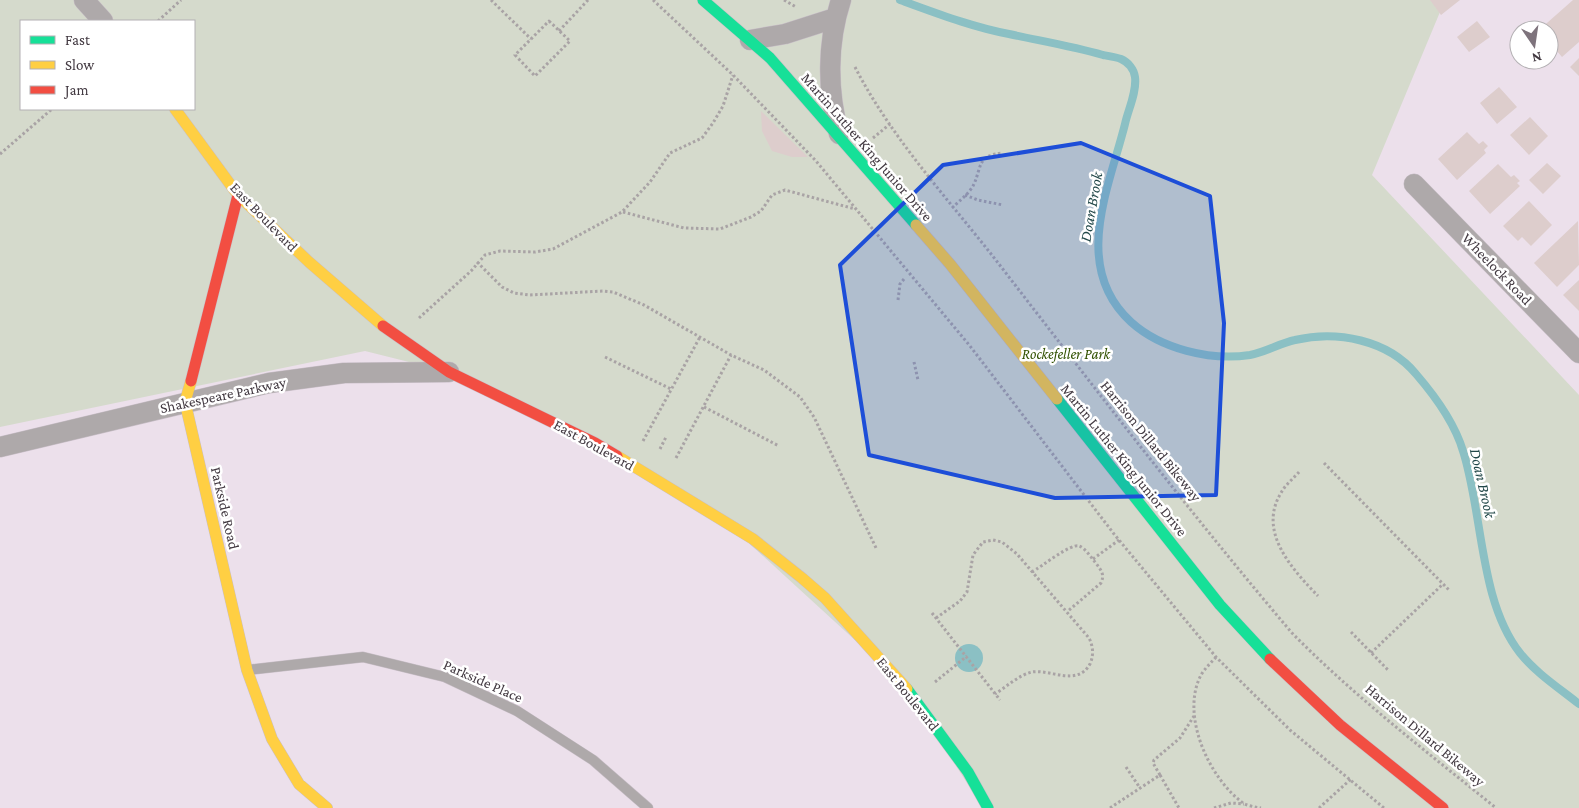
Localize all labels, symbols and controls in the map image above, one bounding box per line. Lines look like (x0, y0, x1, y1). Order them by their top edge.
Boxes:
legend (20, 20, 195, 110)
north arrow (1509, 20, 1559, 70)
text: Fast (65, 32, 91, 48)
text: N (1530, 49, 1543, 67)
text: Slow (65, 57, 95, 73)
street label: Martin Luther King Junior Drive (798, 70, 936, 225)
text: Jam (63, 82, 88, 99)
water label: Doan Brook (1076, 170, 1106, 243)
street label: East Boulevard (227, 179, 301, 255)
street label: Wheelock Road (1459, 230, 1535, 308)
park label: Rockefeller Park (1022, 346, 1112, 363)
street label: Shakespeare Parkway (158, 374, 288, 417)
street label: Harrison Dillard Bikeway (1097, 377, 1205, 505)
street label: Martin Luther King Junior Drive (1057, 381, 1191, 540)
street label: East Boulevard (551, 416, 637, 474)
water label: Doan Brook (1467, 447, 1499, 520)
street label: Parkside Road (208, 465, 242, 551)
street label: East Boulevard (874, 654, 942, 734)
street label: Parkside Place (441, 656, 525, 706)
street label: Harrison Dillard Bikeway (1362, 681, 1488, 790)

